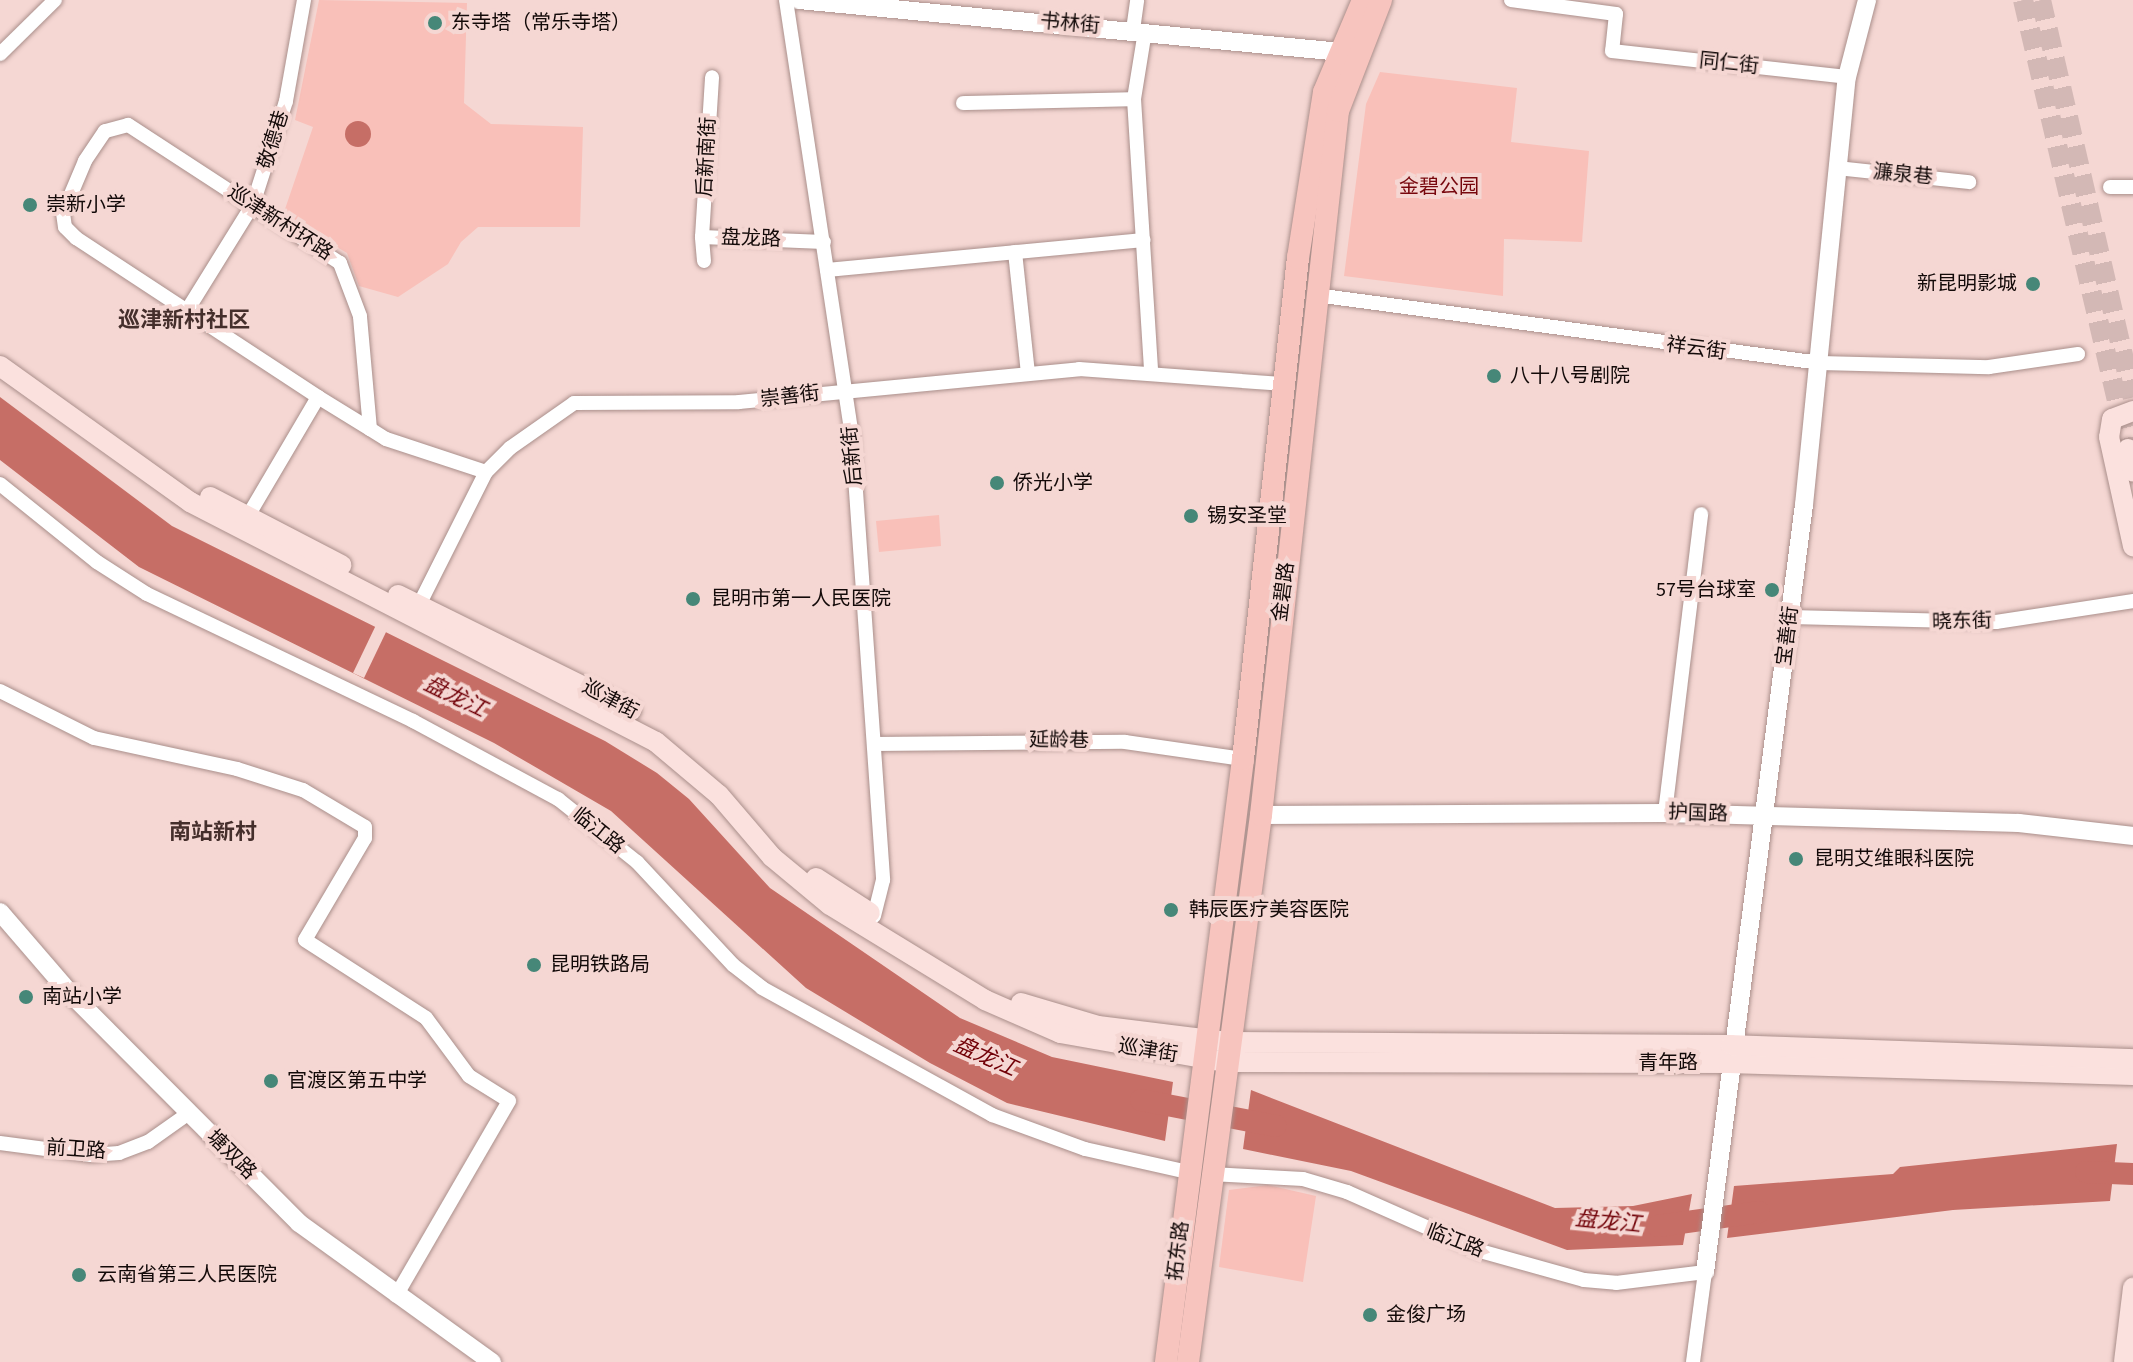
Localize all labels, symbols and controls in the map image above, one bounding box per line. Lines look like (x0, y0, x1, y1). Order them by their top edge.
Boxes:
street label: 书林街 (1039, 9, 1101, 39)
place label: 东寺塔（常乐寺塔） (451, 11, 631, 35)
marker: 东寺塔（常乐寺塔） (426, 14, 444, 32)
street label: 同仁街 (1698, 49, 1760, 79)
street label: 敬德巷 (254, 108, 294, 172)
street label: 后新南街 (693, 116, 721, 198)
street label: 濂泉巷 (1872, 160, 1934, 190)
park label: 金碧公园 (1399, 175, 1479, 199)
street label: 巡津新村环路 (223, 180, 337, 266)
place label: 崇新小学 (46, 193, 126, 217)
marker: 崇新小学 (21, 196, 39, 214)
street label: 盘龙路 (721, 226, 781, 252)
place label: 新昆明影城 (1917, 272, 2017, 296)
marker: 新昆明影城 (2024, 275, 2042, 293)
district label: 巡津新村社区 (118, 308, 250, 334)
street label: 祥云街 (1665, 333, 1727, 365)
place label: 八十八号剧院 (1510, 364, 1630, 388)
marker: 八十八号剧院 (1485, 367, 1503, 385)
street label: 崇善街 (759, 381, 821, 413)
street label: 后新街 (838, 425, 868, 487)
place label: 侨光小学 (1013, 471, 1093, 495)
marker: 侨光小学 (988, 474, 1006, 492)
place label: 锡安圣堂 (1207, 504, 1287, 528)
marker: 锡安圣堂 (1182, 507, 1200, 525)
street label: 金碧路 (1268, 561, 1300, 623)
place label: 57号台球室 (1656, 578, 1756, 602)
marker: 57号台球室 (1763, 581, 1781, 599)
place label: 昆明市第一人民医院 (711, 587, 891, 611)
marker: 昆明市第一人民医院 (682, 588, 704, 610)
street label: 宝善街 (1772, 605, 1804, 667)
street label: 晓东街 (1932, 609, 1992, 635)
water label: 盘龙江 (420, 671, 490, 723)
street label: 巡津街 (578, 675, 642, 725)
street label: 延龄巷 (1029, 728, 1089, 754)
street label: 护国路 (1668, 801, 1728, 827)
street label: 临江路 (567, 803, 629, 859)
district label: 南站新村 (169, 820, 257, 846)
place label: 昆明艾维眼科医院 (1814, 847, 1974, 871)
marker: 昆明艾维眼科医院 (1785, 848, 1807, 870)
place label: 韩辰医疗美容医院 (1189, 898, 1349, 922)
marker: 韩辰医疗美容医院 (1160, 899, 1182, 921)
place label: 昆明铁路局 (550, 953, 650, 977)
marker: 昆明铁路局 (525, 956, 543, 974)
place label: 南站小学 (42, 985, 122, 1009)
marker: 南站小学 (17, 988, 35, 1006)
water label: 盘龙江 (949, 1032, 1021, 1082)
street label: 巡津街 (1116, 1034, 1180, 1068)
street label: 青年路 (1638, 1051, 1698, 1075)
place label: 官渡区第五中学 (287, 1069, 427, 1093)
marker: 官渡区第五中学 (262, 1072, 280, 1090)
street label: 塘双路 (201, 1125, 261, 1185)
street label: 前卫路 (45, 1136, 107, 1164)
water label: 盘龙江 (1574, 1205, 1642, 1239)
street label: 临江路 (1423, 1219, 1487, 1263)
street label: 拓东路 (1163, 1220, 1195, 1282)
place label: 云南省第三人民医院 (97, 1263, 277, 1287)
marker: 云南省第三人民医院 (68, 1264, 90, 1286)
place label: 金俊广场 (1386, 1303, 1466, 1327)
marker: 金俊广场 (1361, 1306, 1379, 1324)

